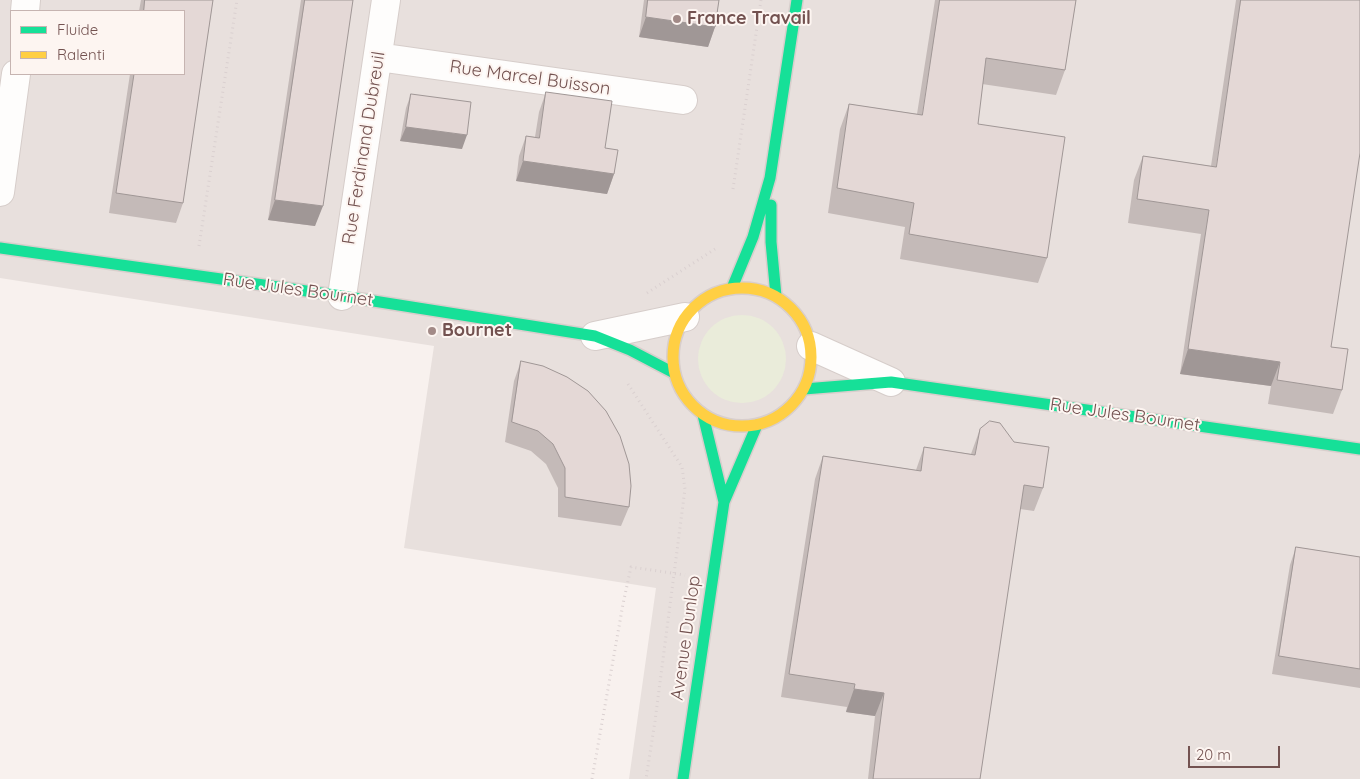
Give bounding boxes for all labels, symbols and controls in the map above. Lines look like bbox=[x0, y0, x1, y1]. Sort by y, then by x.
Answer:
place label: France Travail bbox=[687, 8, 811, 30]
legend bbox=[10, 10, 185, 75]
marker: France Travail bbox=[671, 13, 683, 25]
text: Fluide bbox=[57, 20, 98, 39]
text: Ralenti bbox=[57, 45, 105, 64]
street label: Rue Ferdinand Dubreuil bbox=[338, 50, 390, 246]
street label: Rue Marcel Buisson bbox=[448, 56, 612, 100]
street label: Rue Jules Bournet bbox=[221, 269, 375, 311]
place label: Bournet bbox=[442, 320, 512, 342]
marker: Bournet bbox=[426, 325, 438, 337]
street label: Rue Jules Bournet bbox=[1048, 394, 1202, 436]
street label: Avenue Dunlop bbox=[667, 574, 705, 702]
scale bar bbox=[1190, 736, 1282, 768]
text: 20 m bbox=[1196, 745, 1231, 764]

